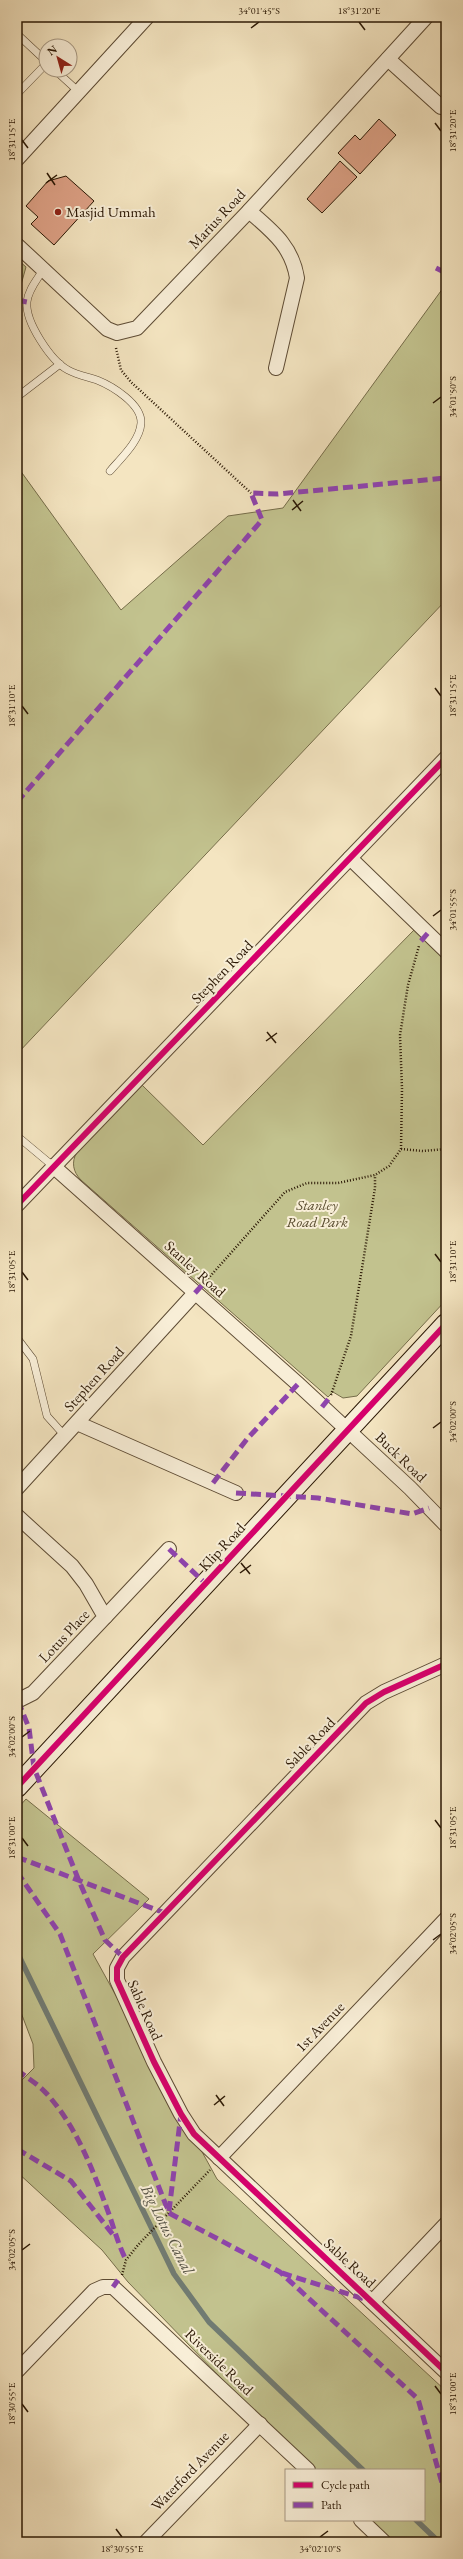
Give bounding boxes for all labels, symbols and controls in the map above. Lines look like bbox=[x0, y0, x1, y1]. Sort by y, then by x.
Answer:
text: 34°01'45"S bbox=[238, 4, 280, 17]
text: 18°31'20"E bbox=[338, 4, 381, 17]
north arrow bbox=[38, 38, 78, 78]
text: N bbox=[44, 42, 60, 58]
text: 18°31'20"E bbox=[446, 109, 459, 152]
text: 18°31'15"E bbox=[5, 118, 18, 161]
street label: Marius Road bbox=[184, 184, 249, 253]
place label: Masjid Ummah bbox=[66, 202, 156, 221]
marker: Masjid Ummah bbox=[53, 207, 63, 217]
text: 34°01'50"S bbox=[446, 376, 459, 418]
text: 18°31'15"E bbox=[446, 674, 459, 717]
text: 18°31'10"E bbox=[5, 684, 18, 727]
text: 34°01'55"S bbox=[446, 889, 459, 931]
street label: Stephen Road bbox=[187, 936, 257, 1007]
park label: Stanley Road Park bbox=[286, 1195, 348, 1231]
street label: Stanley Road bbox=[161, 1236, 230, 1301]
text: 18°31'10"E bbox=[446, 1240, 459, 1283]
text: 18°31'05"E bbox=[5, 1250, 18, 1293]
street label: Stephen Road bbox=[59, 1342, 128, 1415]
text: 34°02'00"S bbox=[446, 1401, 459, 1443]
street label: Buck Road bbox=[372, 1427, 431, 1486]
street label: Klip Road bbox=[194, 1518, 249, 1575]
street label: Lotus Place bbox=[34, 1605, 93, 1666]
street label: Sable Road bbox=[280, 1713, 339, 1772]
text: 34°02'00"S bbox=[5, 1716, 18, 1758]
text: 18°31'05"E bbox=[446, 1806, 459, 1849]
text: 18°31'00"E bbox=[5, 1816, 18, 1859]
text: 34°02'05"S bbox=[446, 1913, 459, 1955]
street label: Sable Road bbox=[124, 1977, 167, 2043]
street label: 1st Avenue bbox=[291, 1997, 348, 2056]
water label: Big Lotus Canal bbox=[136, 2180, 199, 2278]
text: 34°02'05"S bbox=[5, 2229, 18, 2271]
street label: Sable Road bbox=[320, 2234, 381, 2292]
street label: Riverside Road bbox=[181, 2324, 258, 2399]
text: 18°31'00"E bbox=[446, 2372, 459, 2415]
text: 18°30'55"E bbox=[5, 2382, 18, 2425]
street label: Waterford Avenue bbox=[147, 2426, 233, 2515]
legend bbox=[285, 2469, 425, 2521]
text: Cycle path bbox=[321, 2477, 370, 2493]
text: Path bbox=[321, 2497, 342, 2513]
text: 18°30'55"E bbox=[101, 2542, 144, 2555]
text: 34°02'10"S bbox=[299, 2542, 341, 2555]

